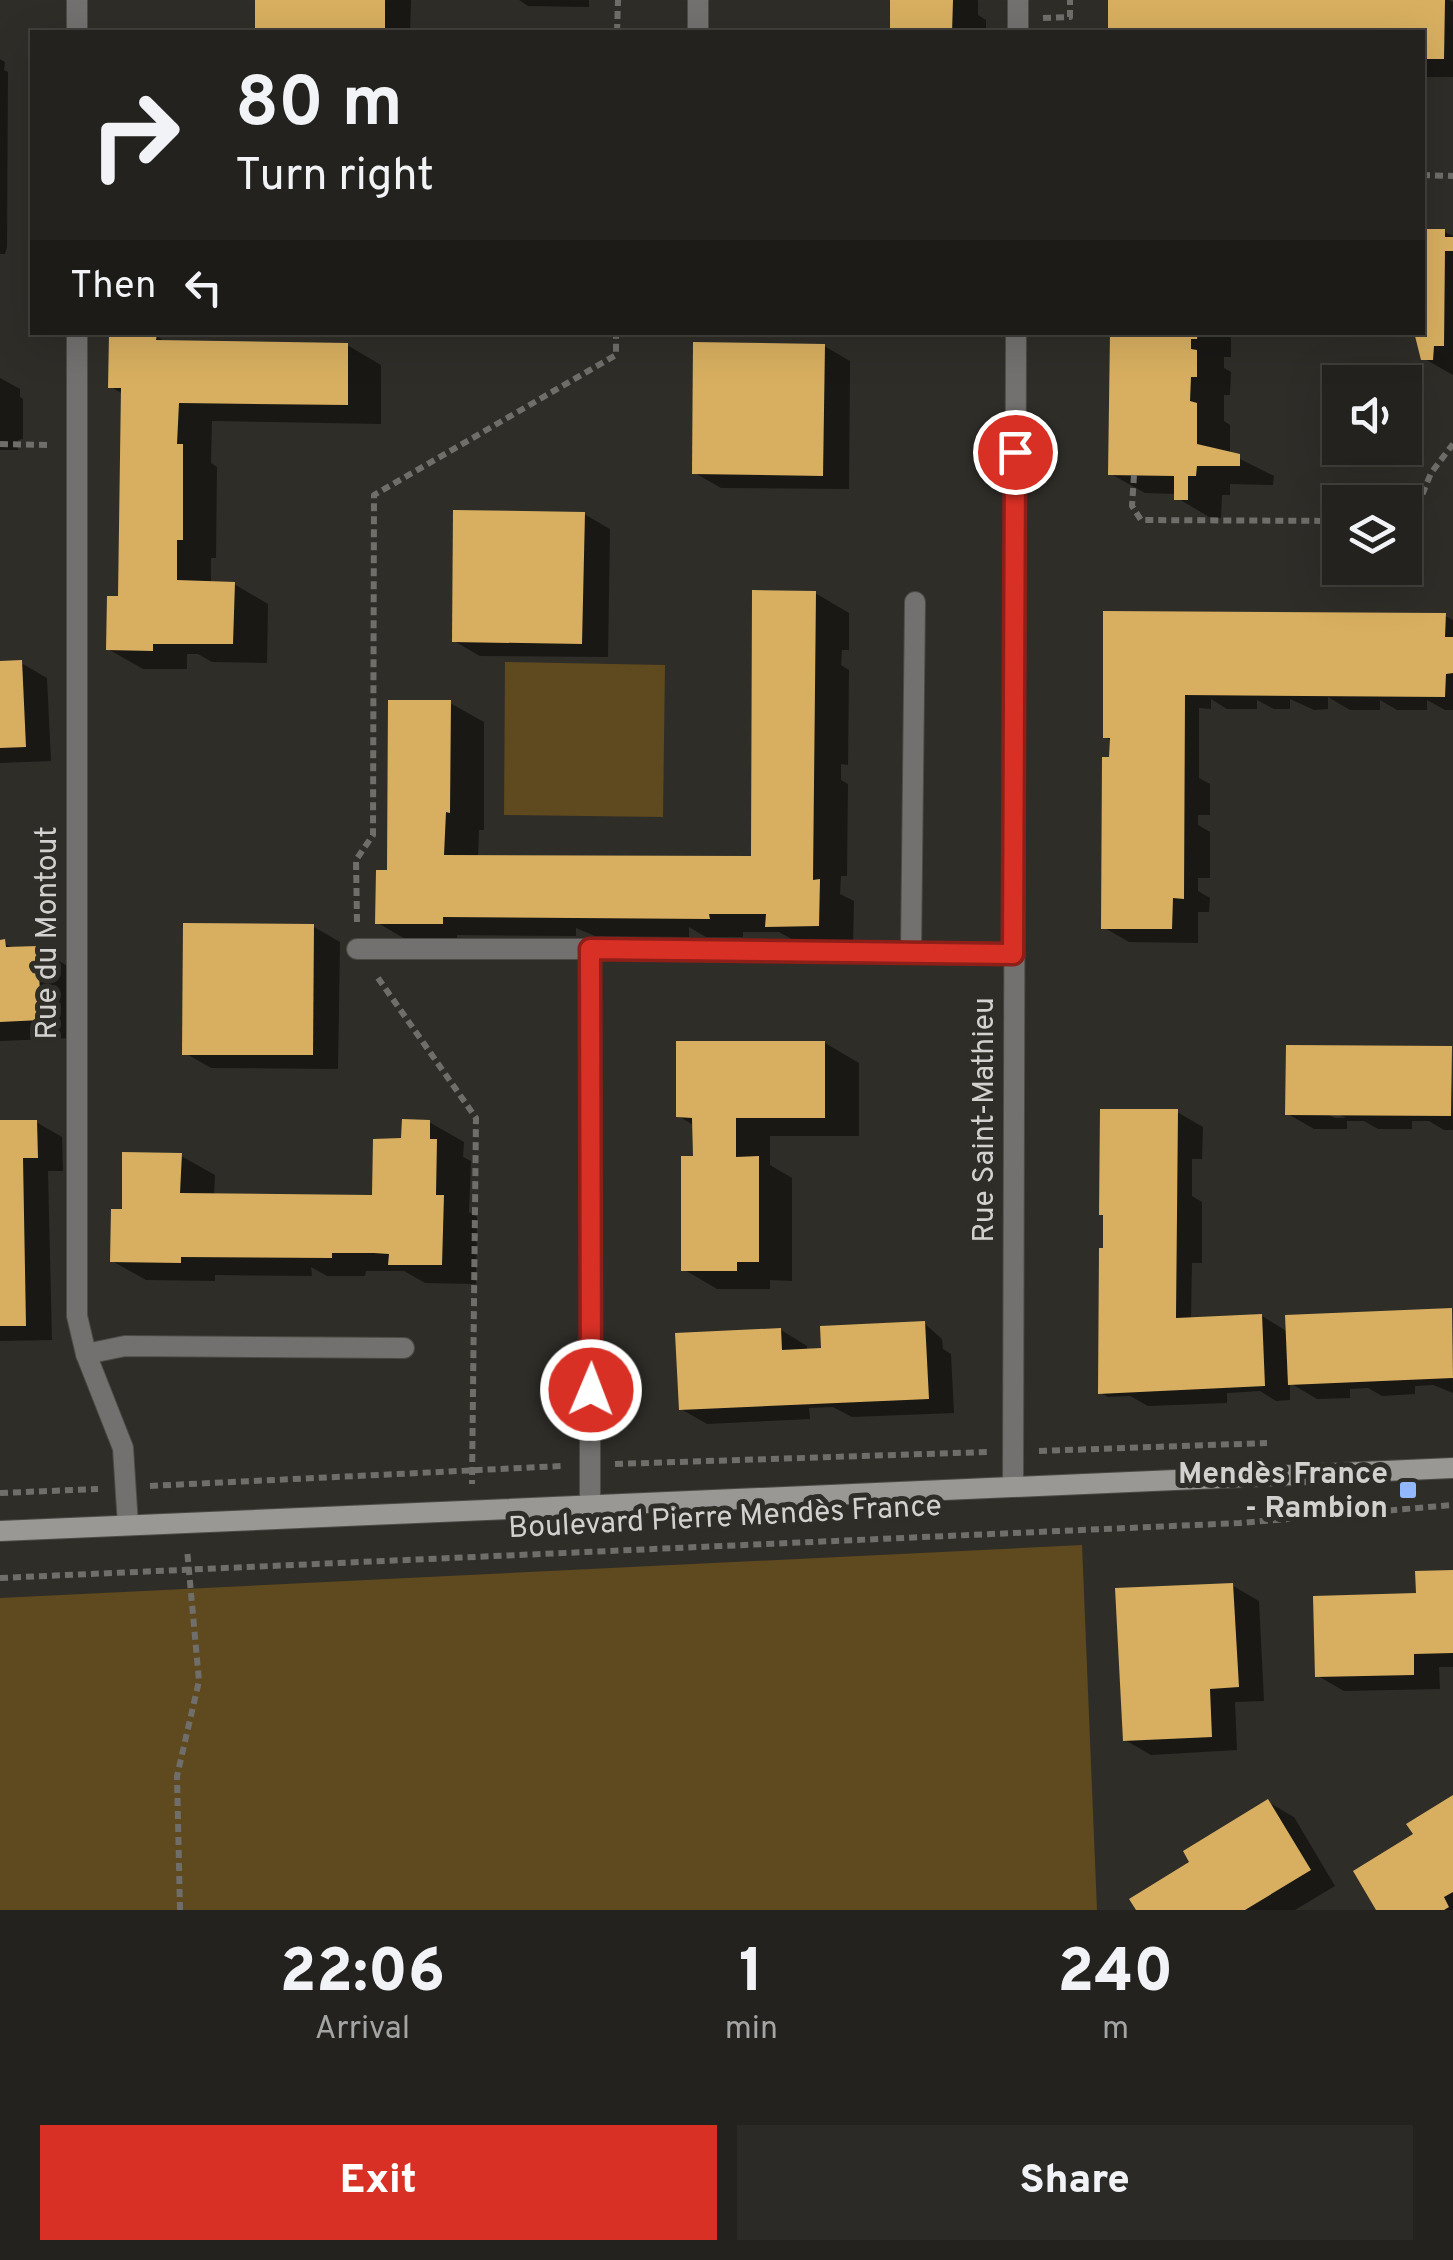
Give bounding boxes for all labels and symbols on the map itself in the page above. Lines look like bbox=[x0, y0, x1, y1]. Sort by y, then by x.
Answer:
pin bbox=[973, 410, 1058, 495]
street label: Rue du Montout bbox=[30, 826, 67, 1040]
street label: Rue Saint-Mathieu bbox=[967, 997, 1004, 1243]
position arrow bbox=[539, 1338, 643, 1442]
place label: Mendès France - Rambion bbox=[1178, 1457, 1388, 1528]
marker: Mendès France - Rambion bbox=[1397, 1479, 1419, 1501]
street label: Boulevard Pierre Mendès France bbox=[507, 1489, 943, 1548]

